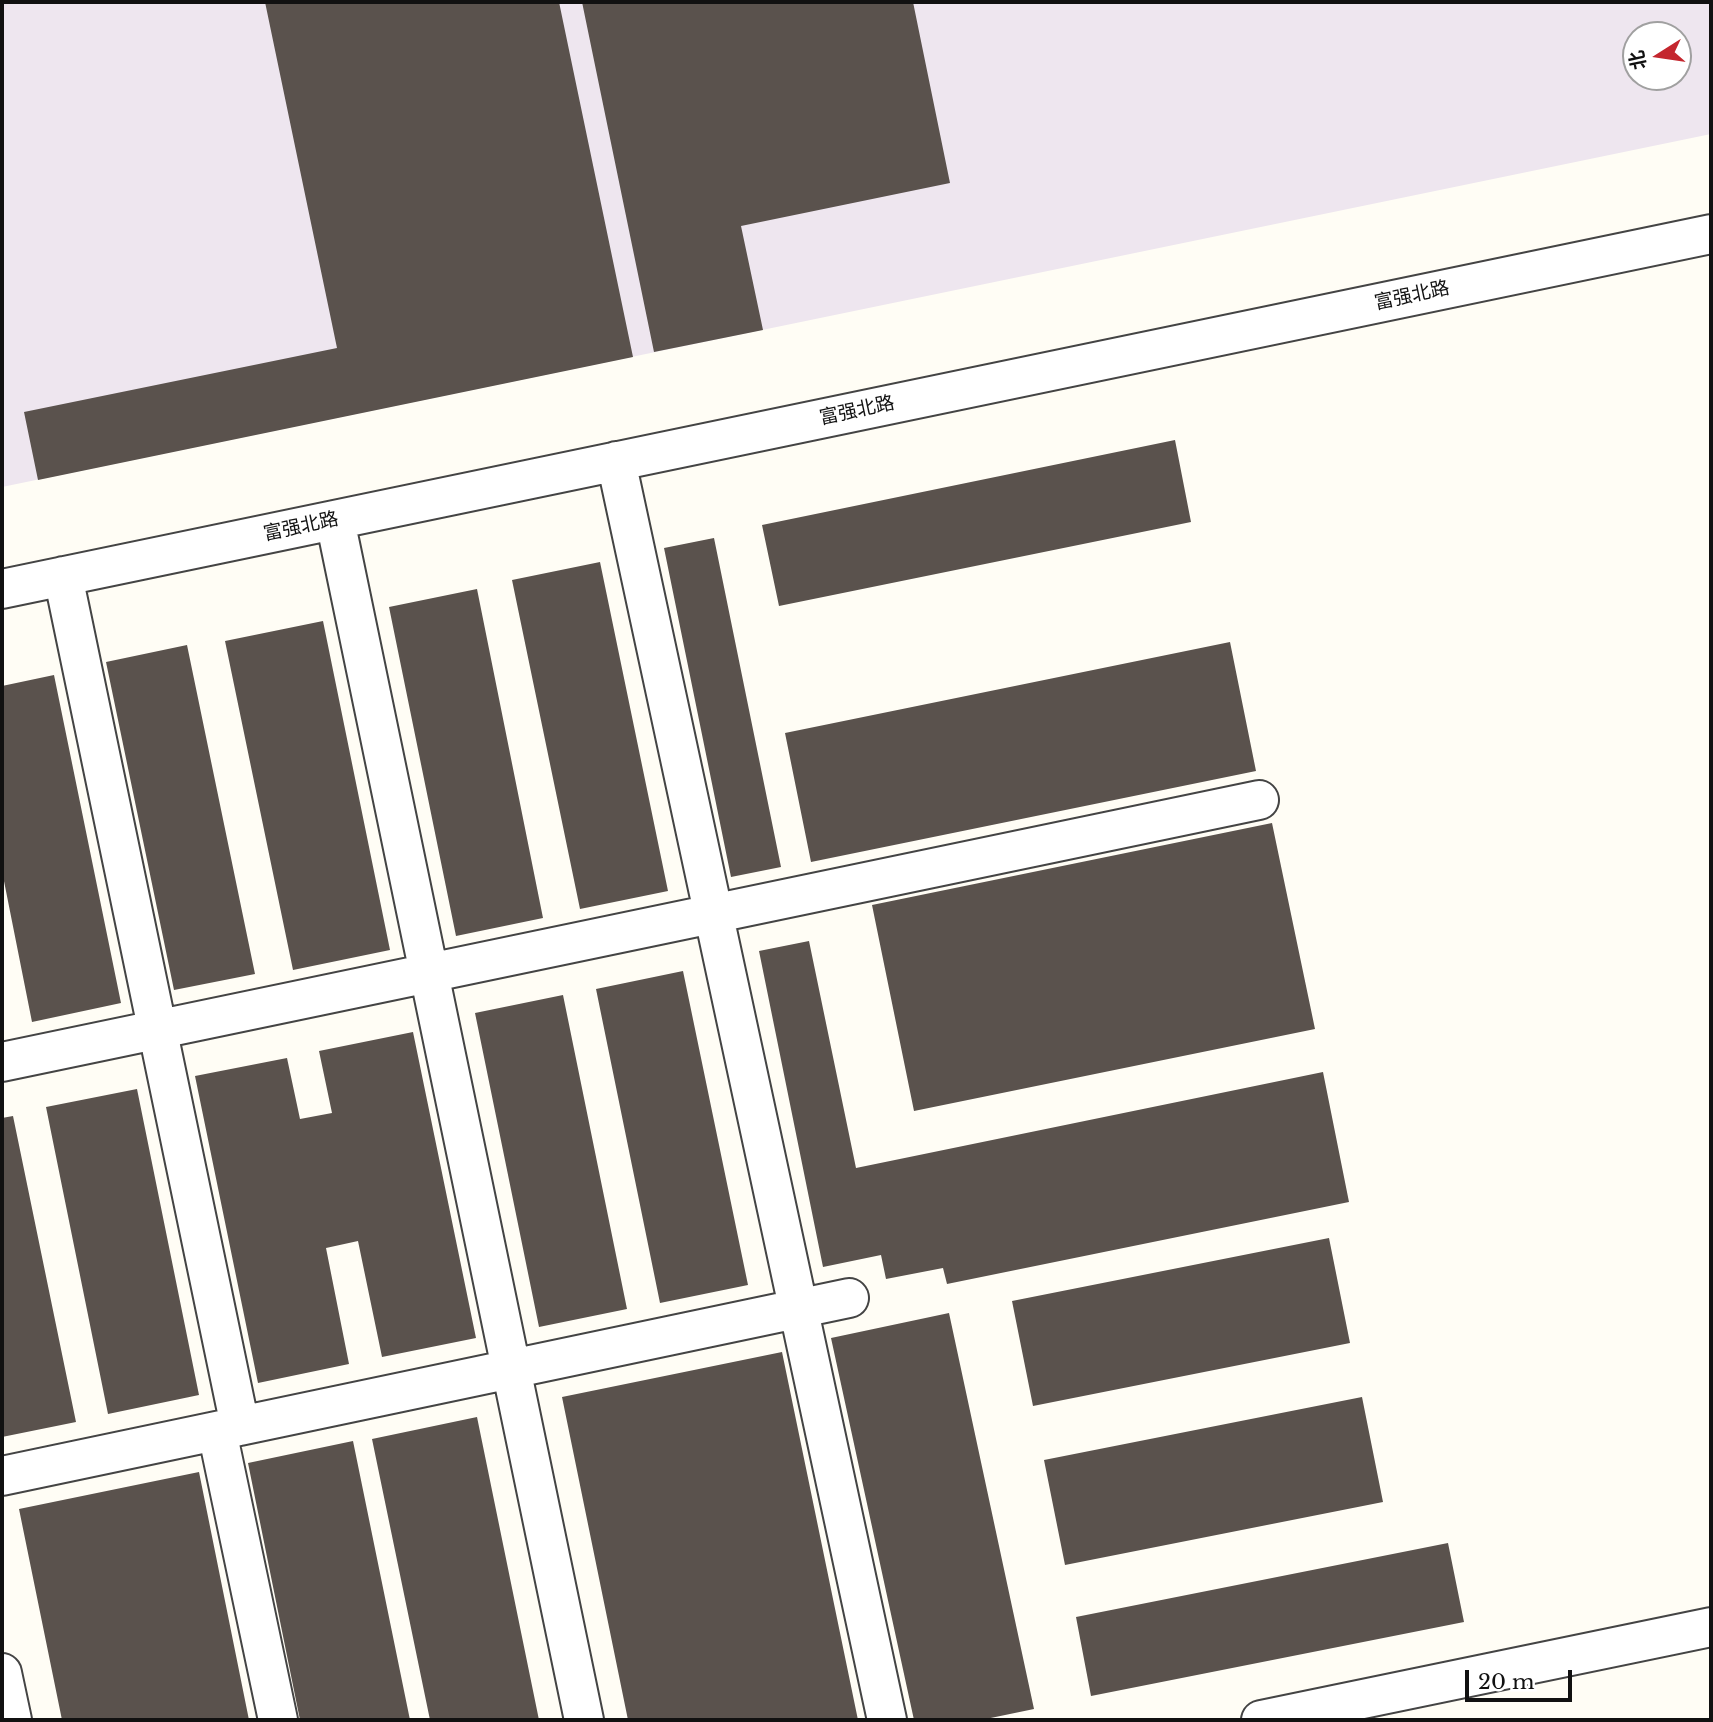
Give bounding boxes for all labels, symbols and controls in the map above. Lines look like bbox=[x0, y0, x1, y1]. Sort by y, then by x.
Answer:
north arrow bbox=[1622, 21, 1692, 91]
text: 北 bbox=[1625, 48, 1651, 72]
street label: 富强北路 bbox=[1372, 277, 1452, 315]
street label: 富强北路 bbox=[817, 392, 897, 430]
street label: 富强北路 bbox=[261, 508, 341, 546]
scale bar bbox=[1468, 1656, 1575, 1700]
text: 20 m bbox=[1478, 1669, 1535, 1695]

